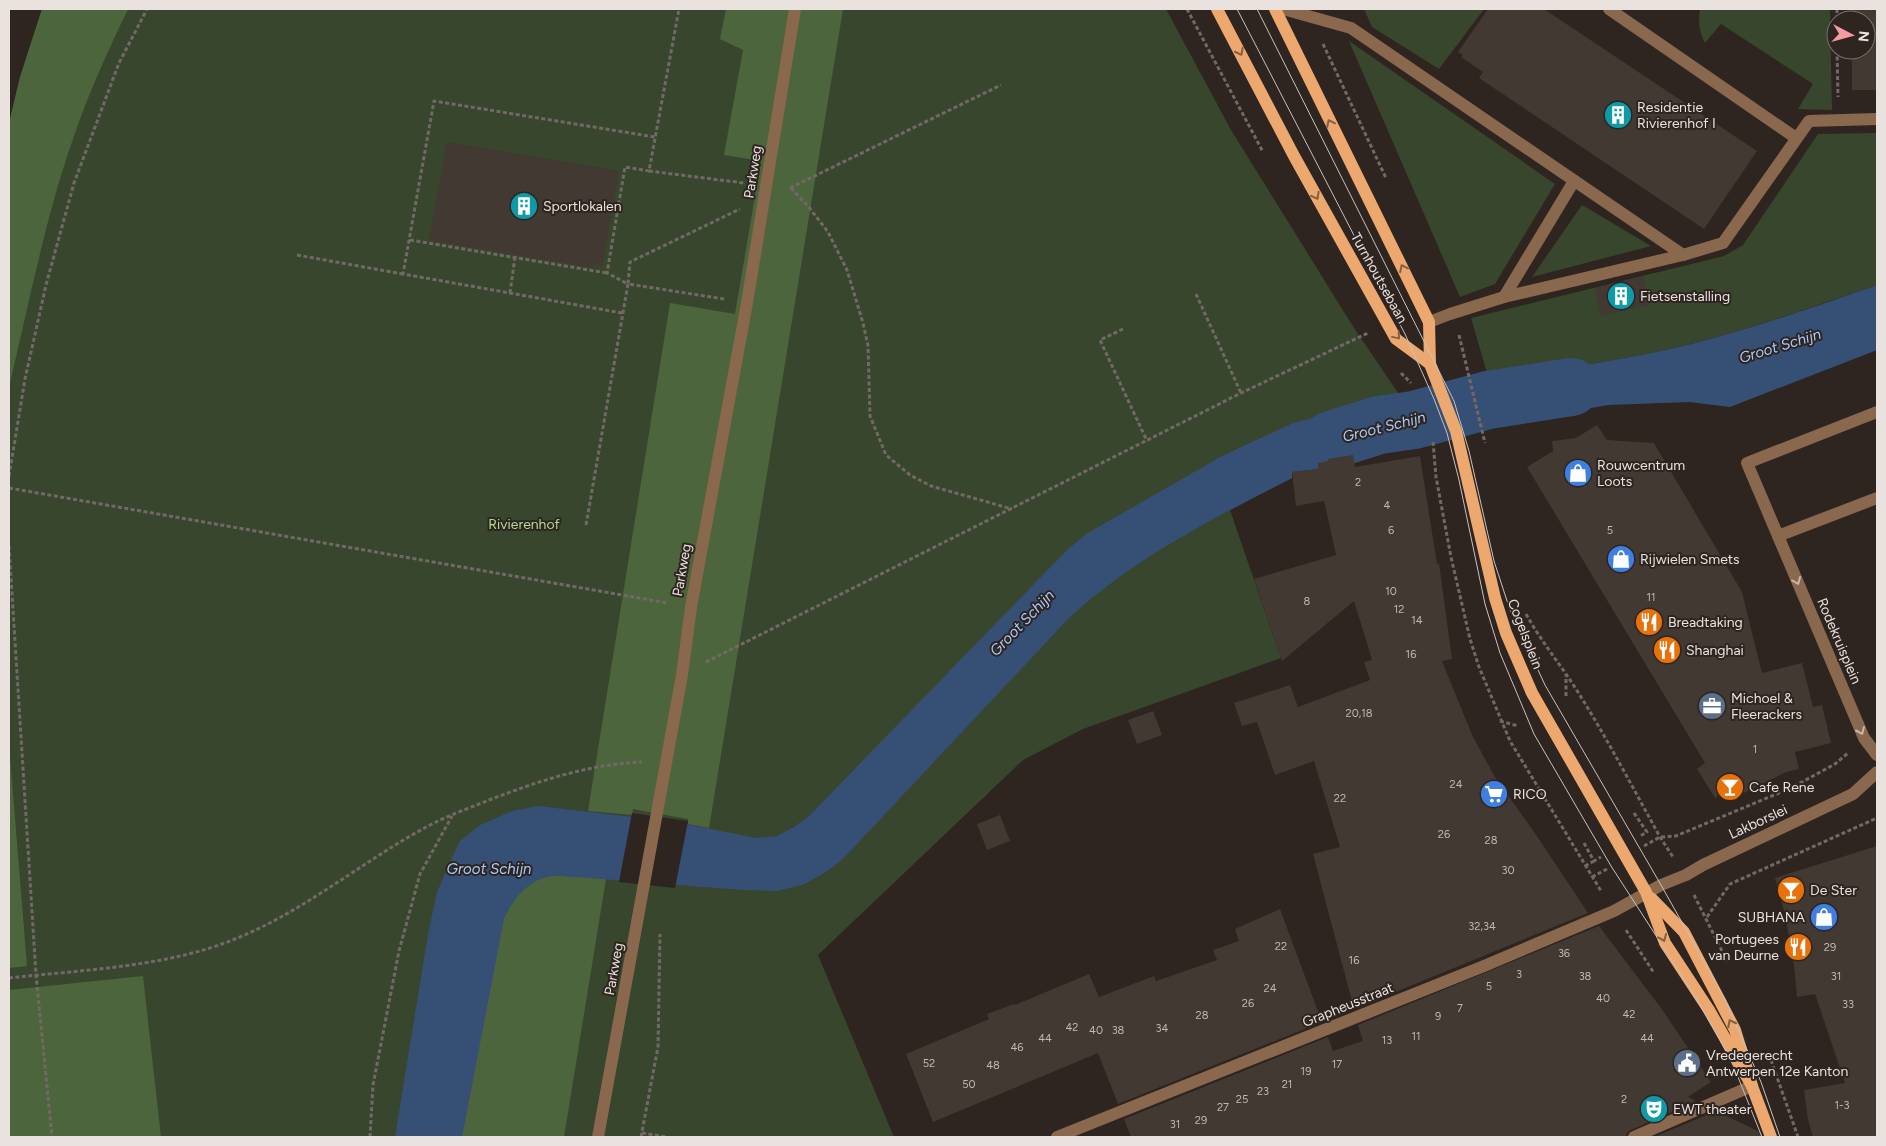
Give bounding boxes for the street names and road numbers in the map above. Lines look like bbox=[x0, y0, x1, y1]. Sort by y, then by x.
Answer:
street label: Parkweg bbox=[740, 144, 766, 200]
street label: Turnhoutsebaan bbox=[1347, 230, 1411, 326]
street label: Parkweg bbox=[669, 542, 695, 598]
street label: Rodekruisplein bbox=[1813, 595, 1865, 687]
street label: Cogelsplein bbox=[1504, 597, 1546, 672]
street label: Lakborslei bbox=[1726, 801, 1790, 843]
street label: Parkweg bbox=[601, 941, 627, 997]
street label: Grapheusstraat bbox=[1300, 979, 1396, 1031]

